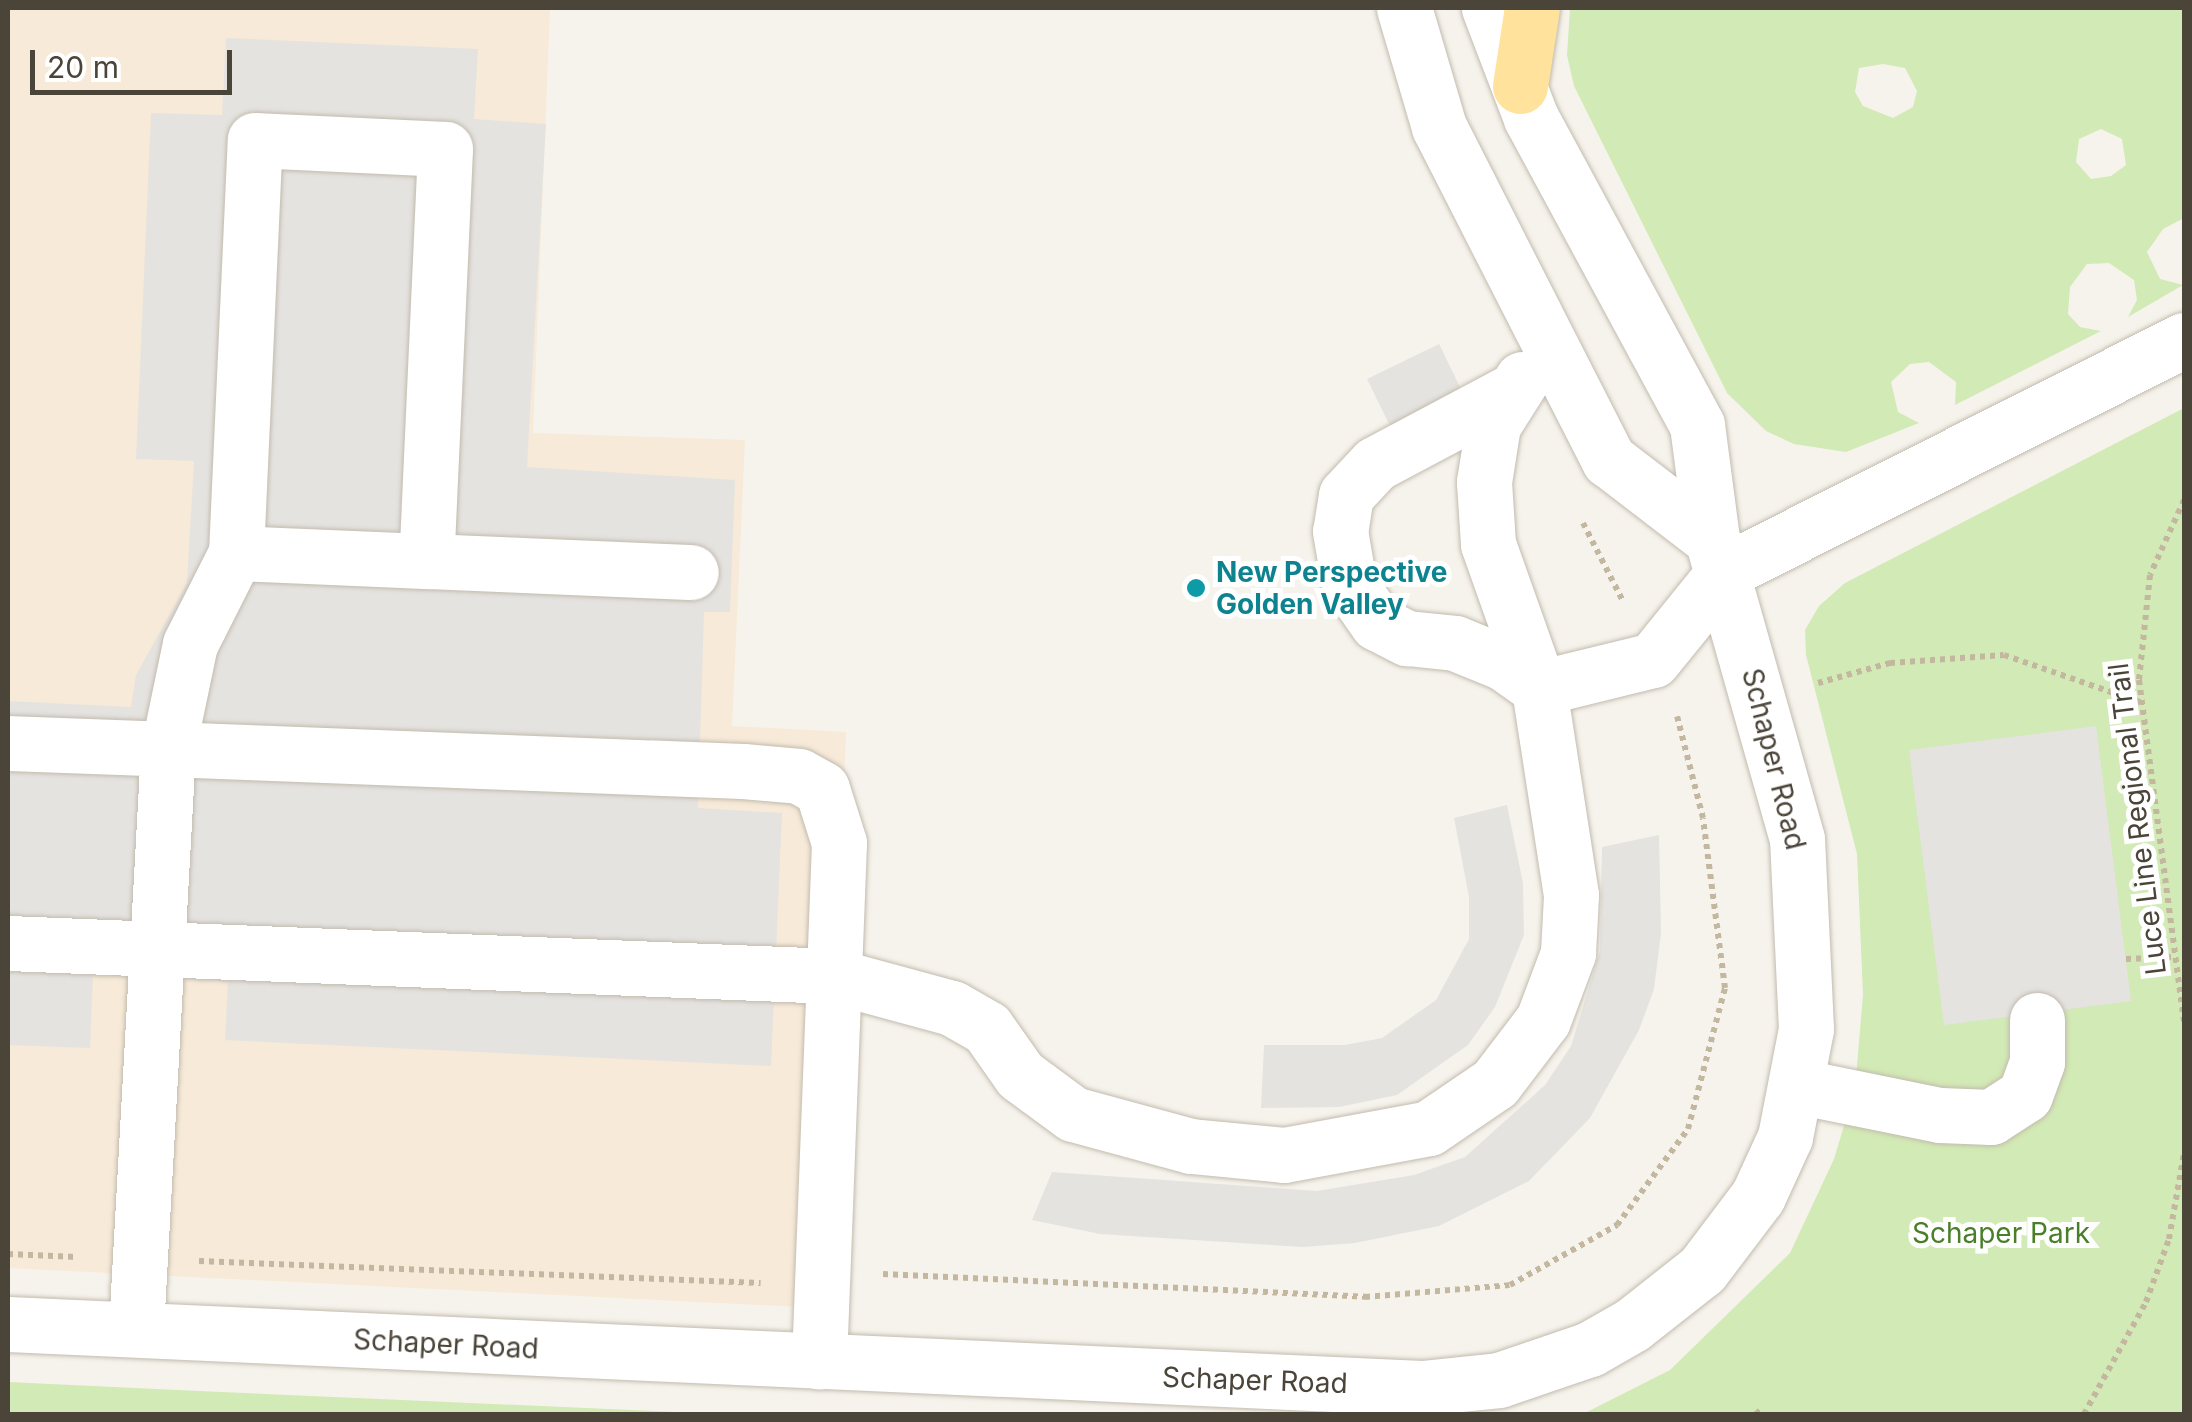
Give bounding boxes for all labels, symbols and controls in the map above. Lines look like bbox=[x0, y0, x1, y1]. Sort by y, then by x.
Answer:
scale bar bbox=[35, 30, 238, 92]
text: 20 m bbox=[47, 49, 119, 85]
place label: New Perspective Golden Valley bbox=[1216, 555, 1447, 621]
marker: New Perspective Golden Valley bbox=[1185, 577, 1207, 599]
street label: Luce Line Regional Trail bbox=[2101, 661, 2173, 977]
street label: Schaper Road bbox=[1735, 665, 1813, 853]
park label: Schaper Park bbox=[1912, 1216, 2090, 1250]
street label: Schaper Road bbox=[352, 1322, 540, 1366]
street label: Schaper Road bbox=[1162, 1360, 1348, 1400]

